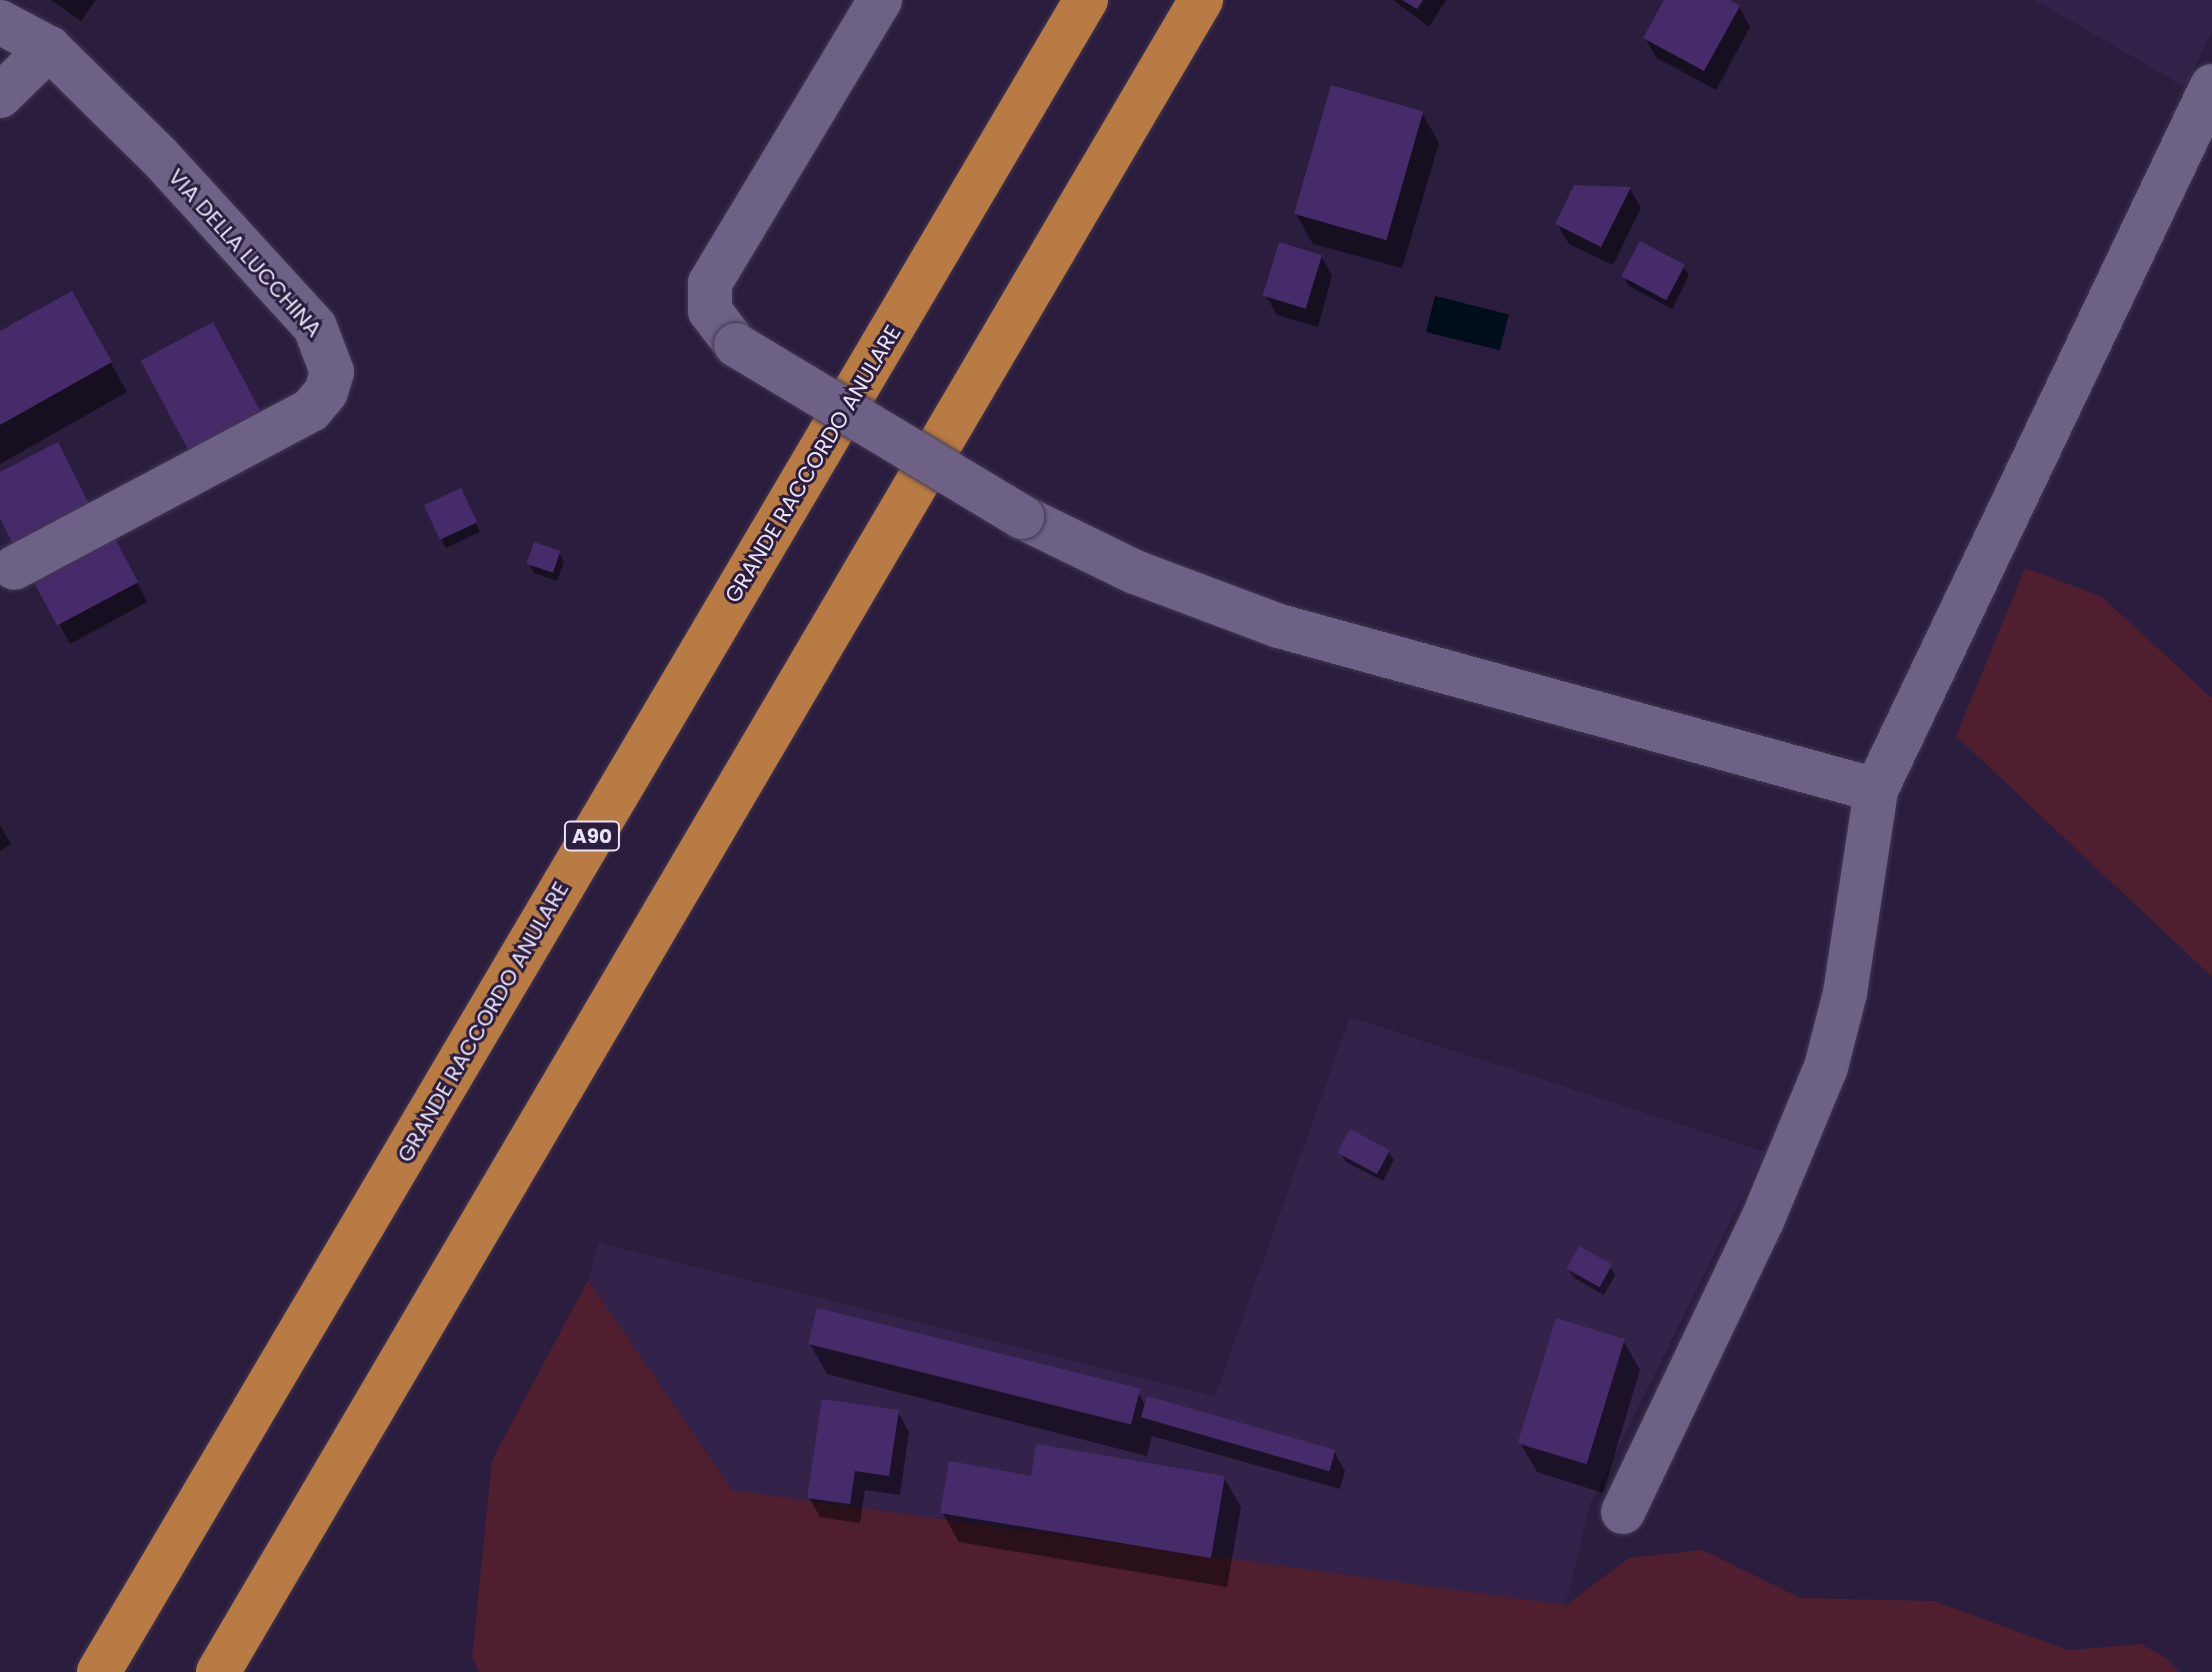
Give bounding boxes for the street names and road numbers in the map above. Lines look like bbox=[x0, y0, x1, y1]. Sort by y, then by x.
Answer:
street label: VIA DELLA LUCCHINA bbox=[163, 164, 327, 342]
street label: GRANDE RACCORDO ANULARE bbox=[719, 320, 907, 608]
road number: A90 bbox=[562, 820, 622, 852]
street label: GRANDE RACCORDO ANULARE bbox=[392, 877, 574, 1167]

